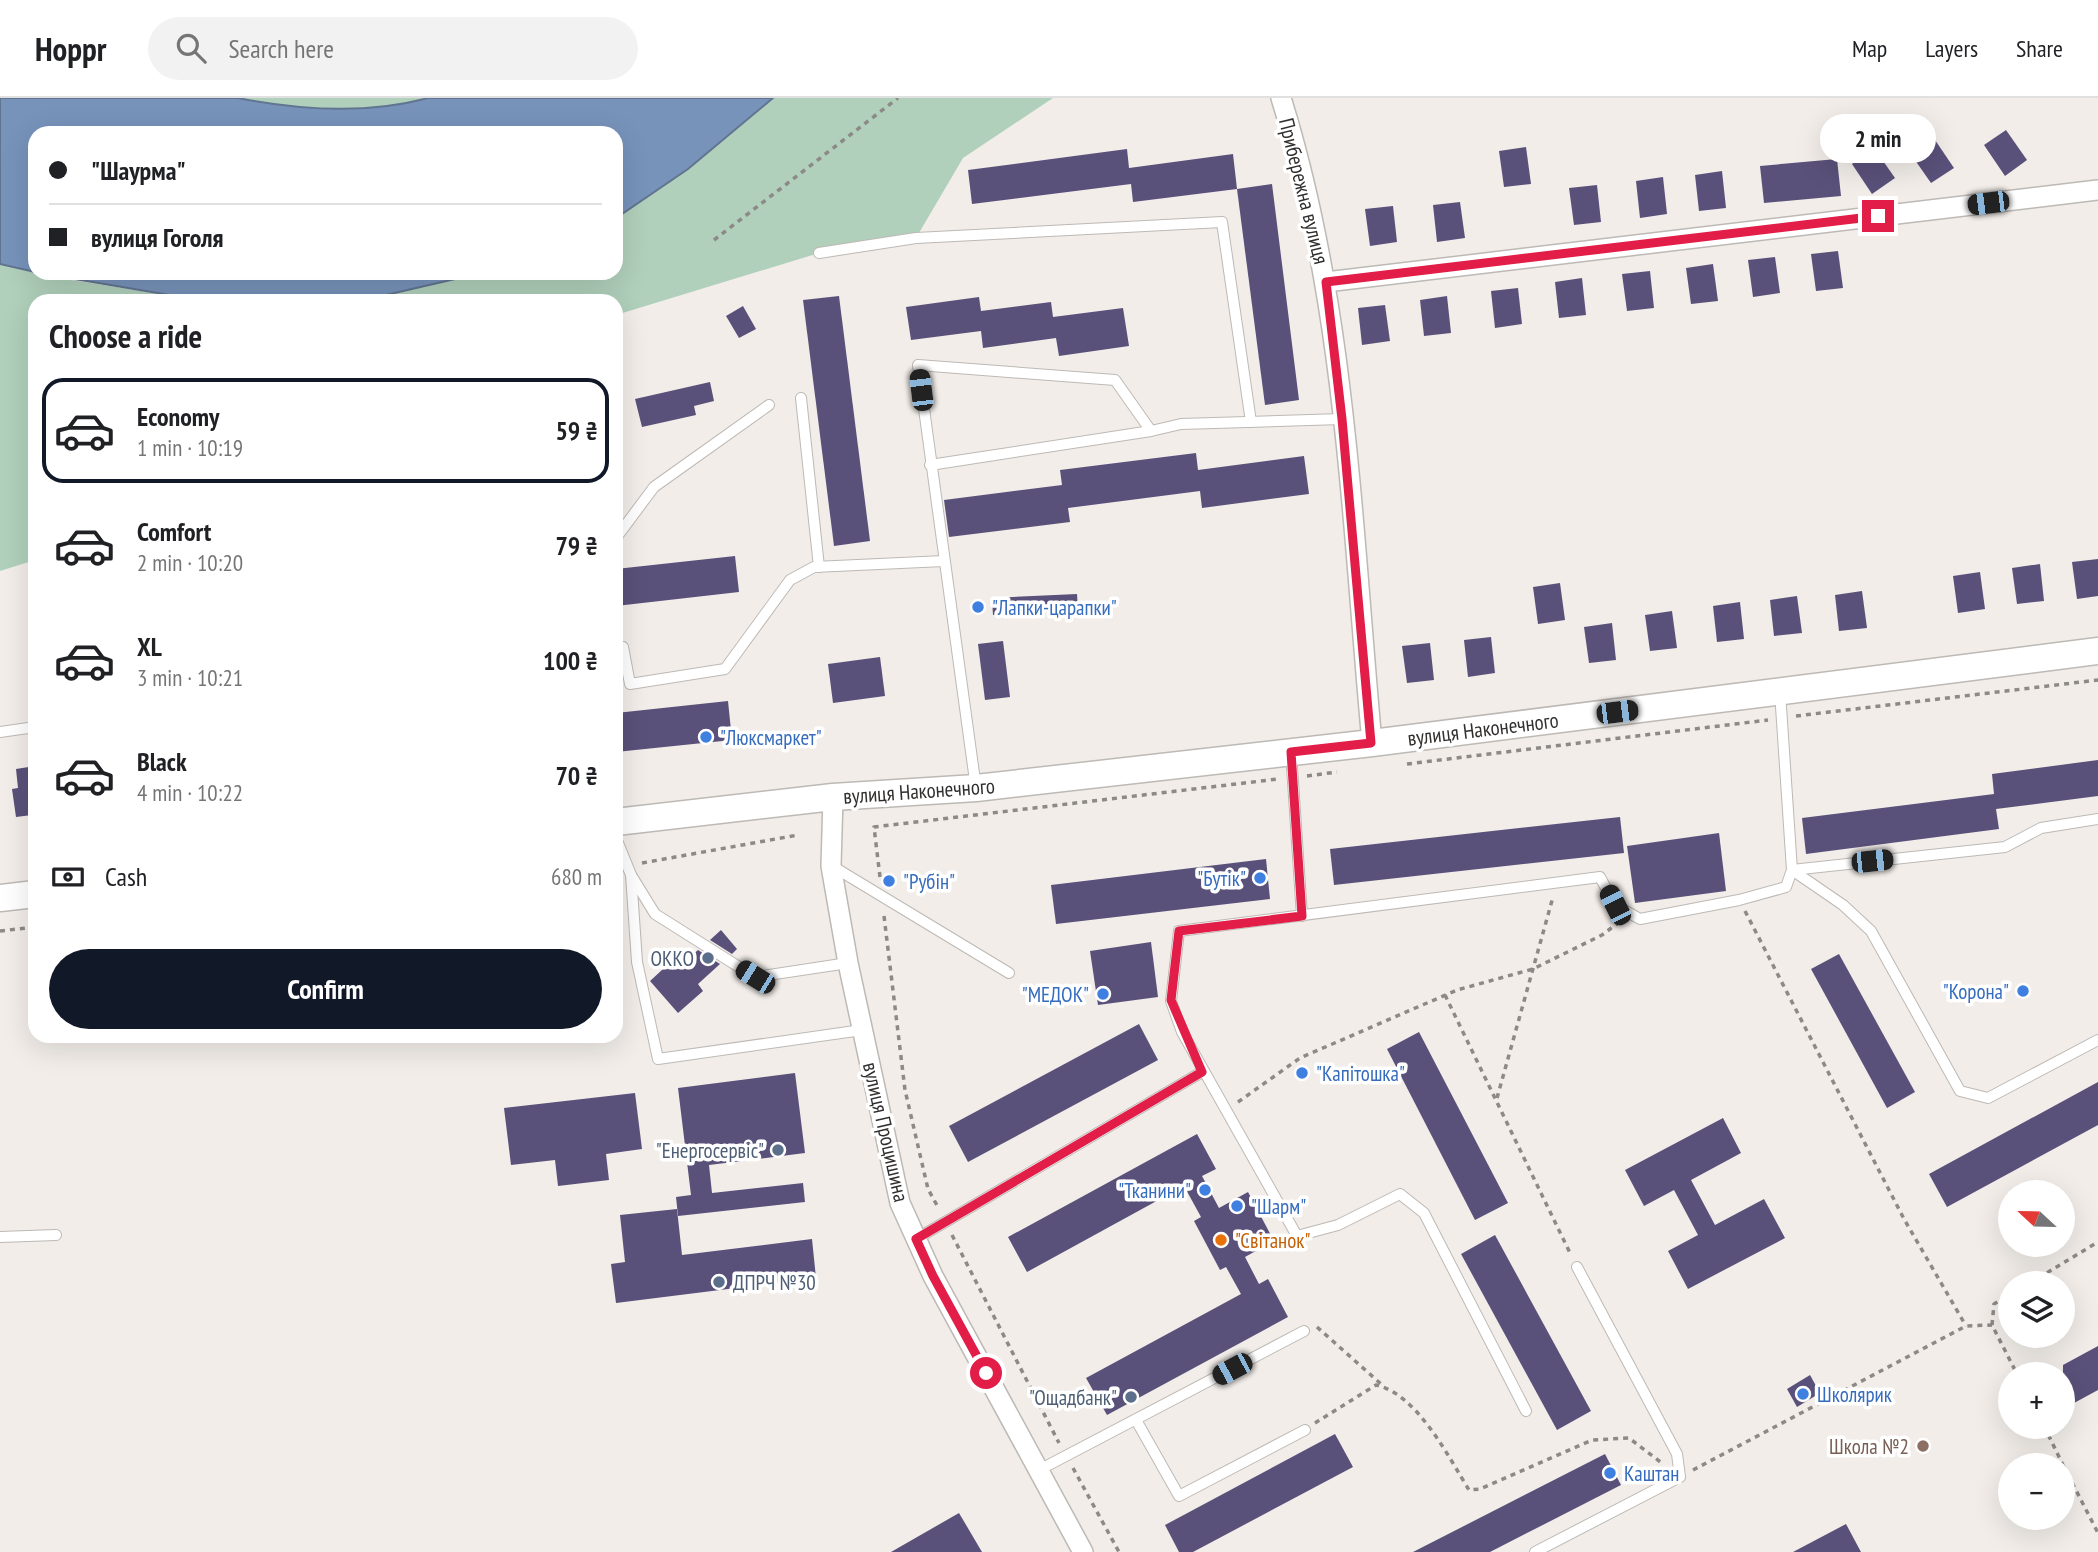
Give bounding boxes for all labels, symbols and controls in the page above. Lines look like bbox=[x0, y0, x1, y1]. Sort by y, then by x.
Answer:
search box bbox=[148, 17, 638, 80]
text: Hoppr bbox=[35, 27, 106, 70]
icon: search bbox=[172, 29, 210, 67]
text: Search here bbox=[228, 32, 334, 65]
text: Map bbox=[1852, 33, 1887, 64]
text: Layers bbox=[1925, 33, 1978, 64]
text: Share bbox=[2016, 33, 2063, 64]
street label: Прибережна вулиця bbox=[1273, 115, 1335, 267]
callout: 2 min bbox=[1820, 115, 1936, 164]
text: 2 min bbox=[1855, 124, 1901, 153]
text: "Шаурма" bbox=[91, 154, 186, 187]
car bbox=[1966, 190, 2011, 216]
route end bbox=[1862, 200, 1894, 232]
text: вулиця Гоголя bbox=[91, 221, 224, 254]
text: Choose a ride bbox=[49, 315, 202, 357]
car bbox=[909, 368, 934, 412]
icon: car bbox=[53, 399, 116, 462]
text: Economy bbox=[137, 400, 219, 433]
text: 59 ₴ bbox=[555, 414, 598, 447]
text: 1 min · 10:19 bbox=[137, 433, 243, 462]
icon: car bbox=[53, 514, 116, 577]
text: Comfort bbox=[137, 515, 211, 548]
text: 79 ₴ bbox=[555, 529, 598, 562]
text: 2 min · 10:20 bbox=[137, 548, 243, 577]
place label: "Лапки-царапки" bbox=[992, 594, 1117, 621]
marker: "Лапки-царапки" bbox=[970, 599, 986, 615]
icon: car bbox=[53, 629, 116, 692]
text: XL bbox=[137, 630, 162, 663]
text: 100 ₴ bbox=[543, 644, 598, 677]
text: 3 min · 10:21 bbox=[137, 663, 243, 692]
car bbox=[1595, 699, 1640, 725]
street label: вулиця Наконечного bbox=[1406, 706, 1560, 752]
place label: "Люксмаркет" bbox=[720, 724, 822, 751]
marker: "Люксмаркет" bbox=[698, 729, 714, 745]
icon: car bbox=[53, 744, 116, 807]
text: Black bbox=[137, 745, 187, 778]
text: 70 ₴ bbox=[555, 759, 598, 792]
street label: вулиця Наконечного bbox=[842, 772, 996, 810]
text: 4 min · 10:22 bbox=[137, 778, 243, 807]
car bbox=[1851, 848, 1894, 874]
icon: cash bbox=[49, 858, 87, 896]
text: Cash bbox=[105, 860, 147, 893]
text: 680 m bbox=[551, 862, 602, 891]
place label: "Бутік" bbox=[1197, 865, 1246, 892]
place label: "Рубін" bbox=[903, 868, 955, 895]
marker: "Бутік" bbox=[1252, 870, 1268, 886]
marker: "Рубін" bbox=[881, 873, 897, 889]
car bbox=[1597, 882, 1634, 928]
place label: ОККО bbox=[651, 945, 694, 972]
button: Confirm bbox=[49, 949, 602, 1029]
marker: ОККО bbox=[700, 950, 716, 966]
car bbox=[732, 957, 779, 997]
place label: "Корона" bbox=[1943, 978, 2009, 1005]
place label: "МЕДОК" bbox=[1022, 981, 1089, 1008]
marker: "Корона" bbox=[2015, 983, 2031, 999]
marker: "МЕДОК" bbox=[1095, 986, 1111, 1002]
street label: вулиця Процишина bbox=[857, 1059, 915, 1205]
place label: "Капітошка" bbox=[1316, 1060, 1405, 1087]
marker: "Капітошка" bbox=[1294, 1065, 1310, 1081]
place label: "Енергосервіс" bbox=[656, 1137, 764, 1164]
marker: "Енергосервіс" bbox=[770, 1142, 786, 1158]
place label: "Тканини" bbox=[1118, 1177, 1191, 1204]
north arrow bbox=[1998, 1180, 2076, 1256]
map controls bbox=[1998, 1180, 2075, 1530]
marker: "Тканини" bbox=[1197, 1182, 1213, 1198]
place label: "Шарм" bbox=[1251, 1193, 1306, 1220]
marker: "Шарм" bbox=[1229, 1198, 1245, 1214]
place label: "Світанок" bbox=[1235, 1227, 1310, 1254]
marker: "Світанок" bbox=[1213, 1232, 1229, 1248]
place label: ДПРЧ №30 bbox=[733, 1269, 816, 1296]
button: layers bbox=[1998, 1271, 2075, 1348]
marker: ДПРЧ №30 bbox=[711, 1274, 727, 1290]
car bbox=[1209, 1350, 1256, 1388]
route start bbox=[970, 1357, 1002, 1389]
button: + bbox=[1998, 1362, 2075, 1439]
place label: Школярик bbox=[1817, 1381, 1892, 1408]
place label: "Ощадбанк" bbox=[1029, 1384, 1117, 1411]
marker: Школярик bbox=[1795, 1386, 1811, 1402]
marker: "Ощадбанк" bbox=[1123, 1389, 1139, 1405]
place label: Школа №2 bbox=[1829, 1433, 1909, 1460]
marker: Школа №2 bbox=[1915, 1438, 1931, 1454]
button: − bbox=[1998, 1453, 2075, 1530]
place label: Каштан bbox=[1624, 1460, 1679, 1487]
marker: Каштан bbox=[1602, 1465, 1618, 1481]

